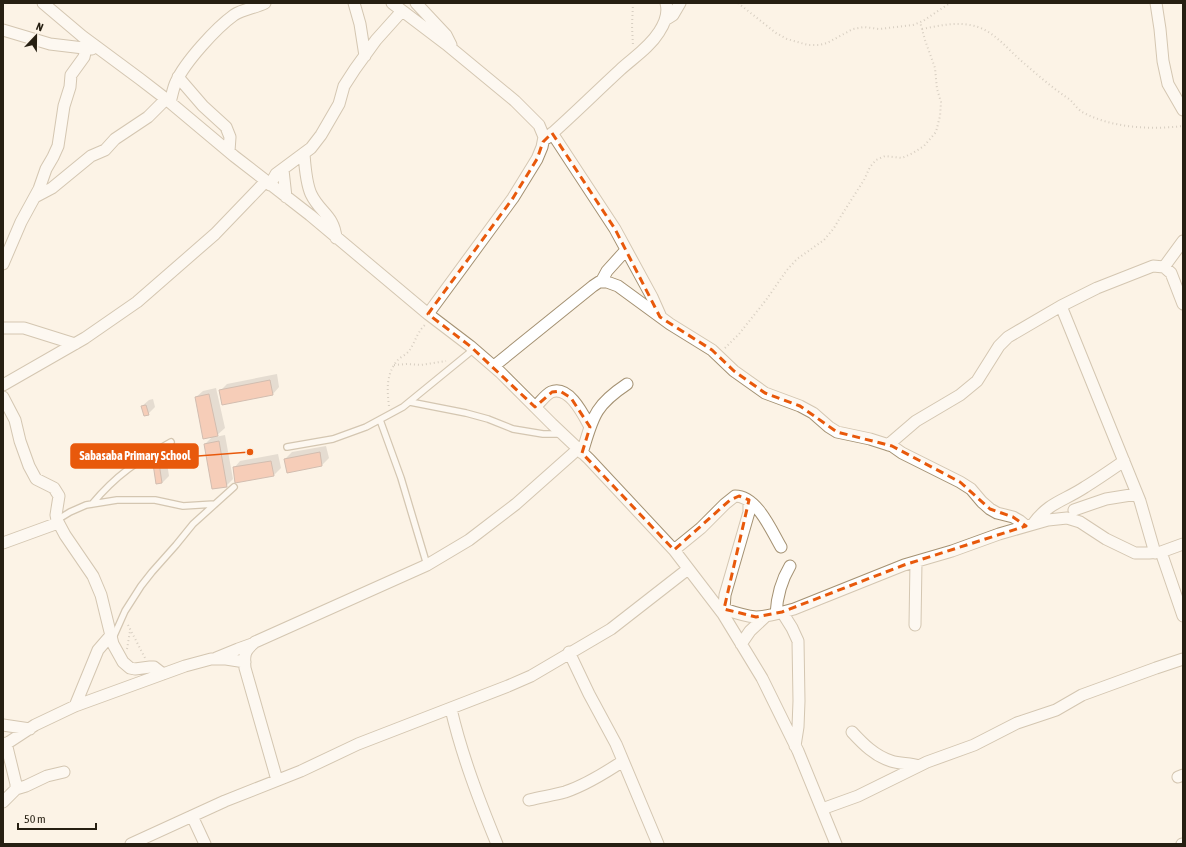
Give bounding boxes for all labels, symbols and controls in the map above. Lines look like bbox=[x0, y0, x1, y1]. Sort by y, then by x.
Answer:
north arrow bbox=[16, 16, 56, 56]
text: N bbox=[34, 20, 45, 34]
callout: Sabasaba Primary School bbox=[71, 444, 198, 468]
text: Sabasaba Primary School bbox=[80, 449, 191, 463]
scale bar bbox=[18, 805, 96, 831]
text: 50 m bbox=[24, 812, 46, 826]

